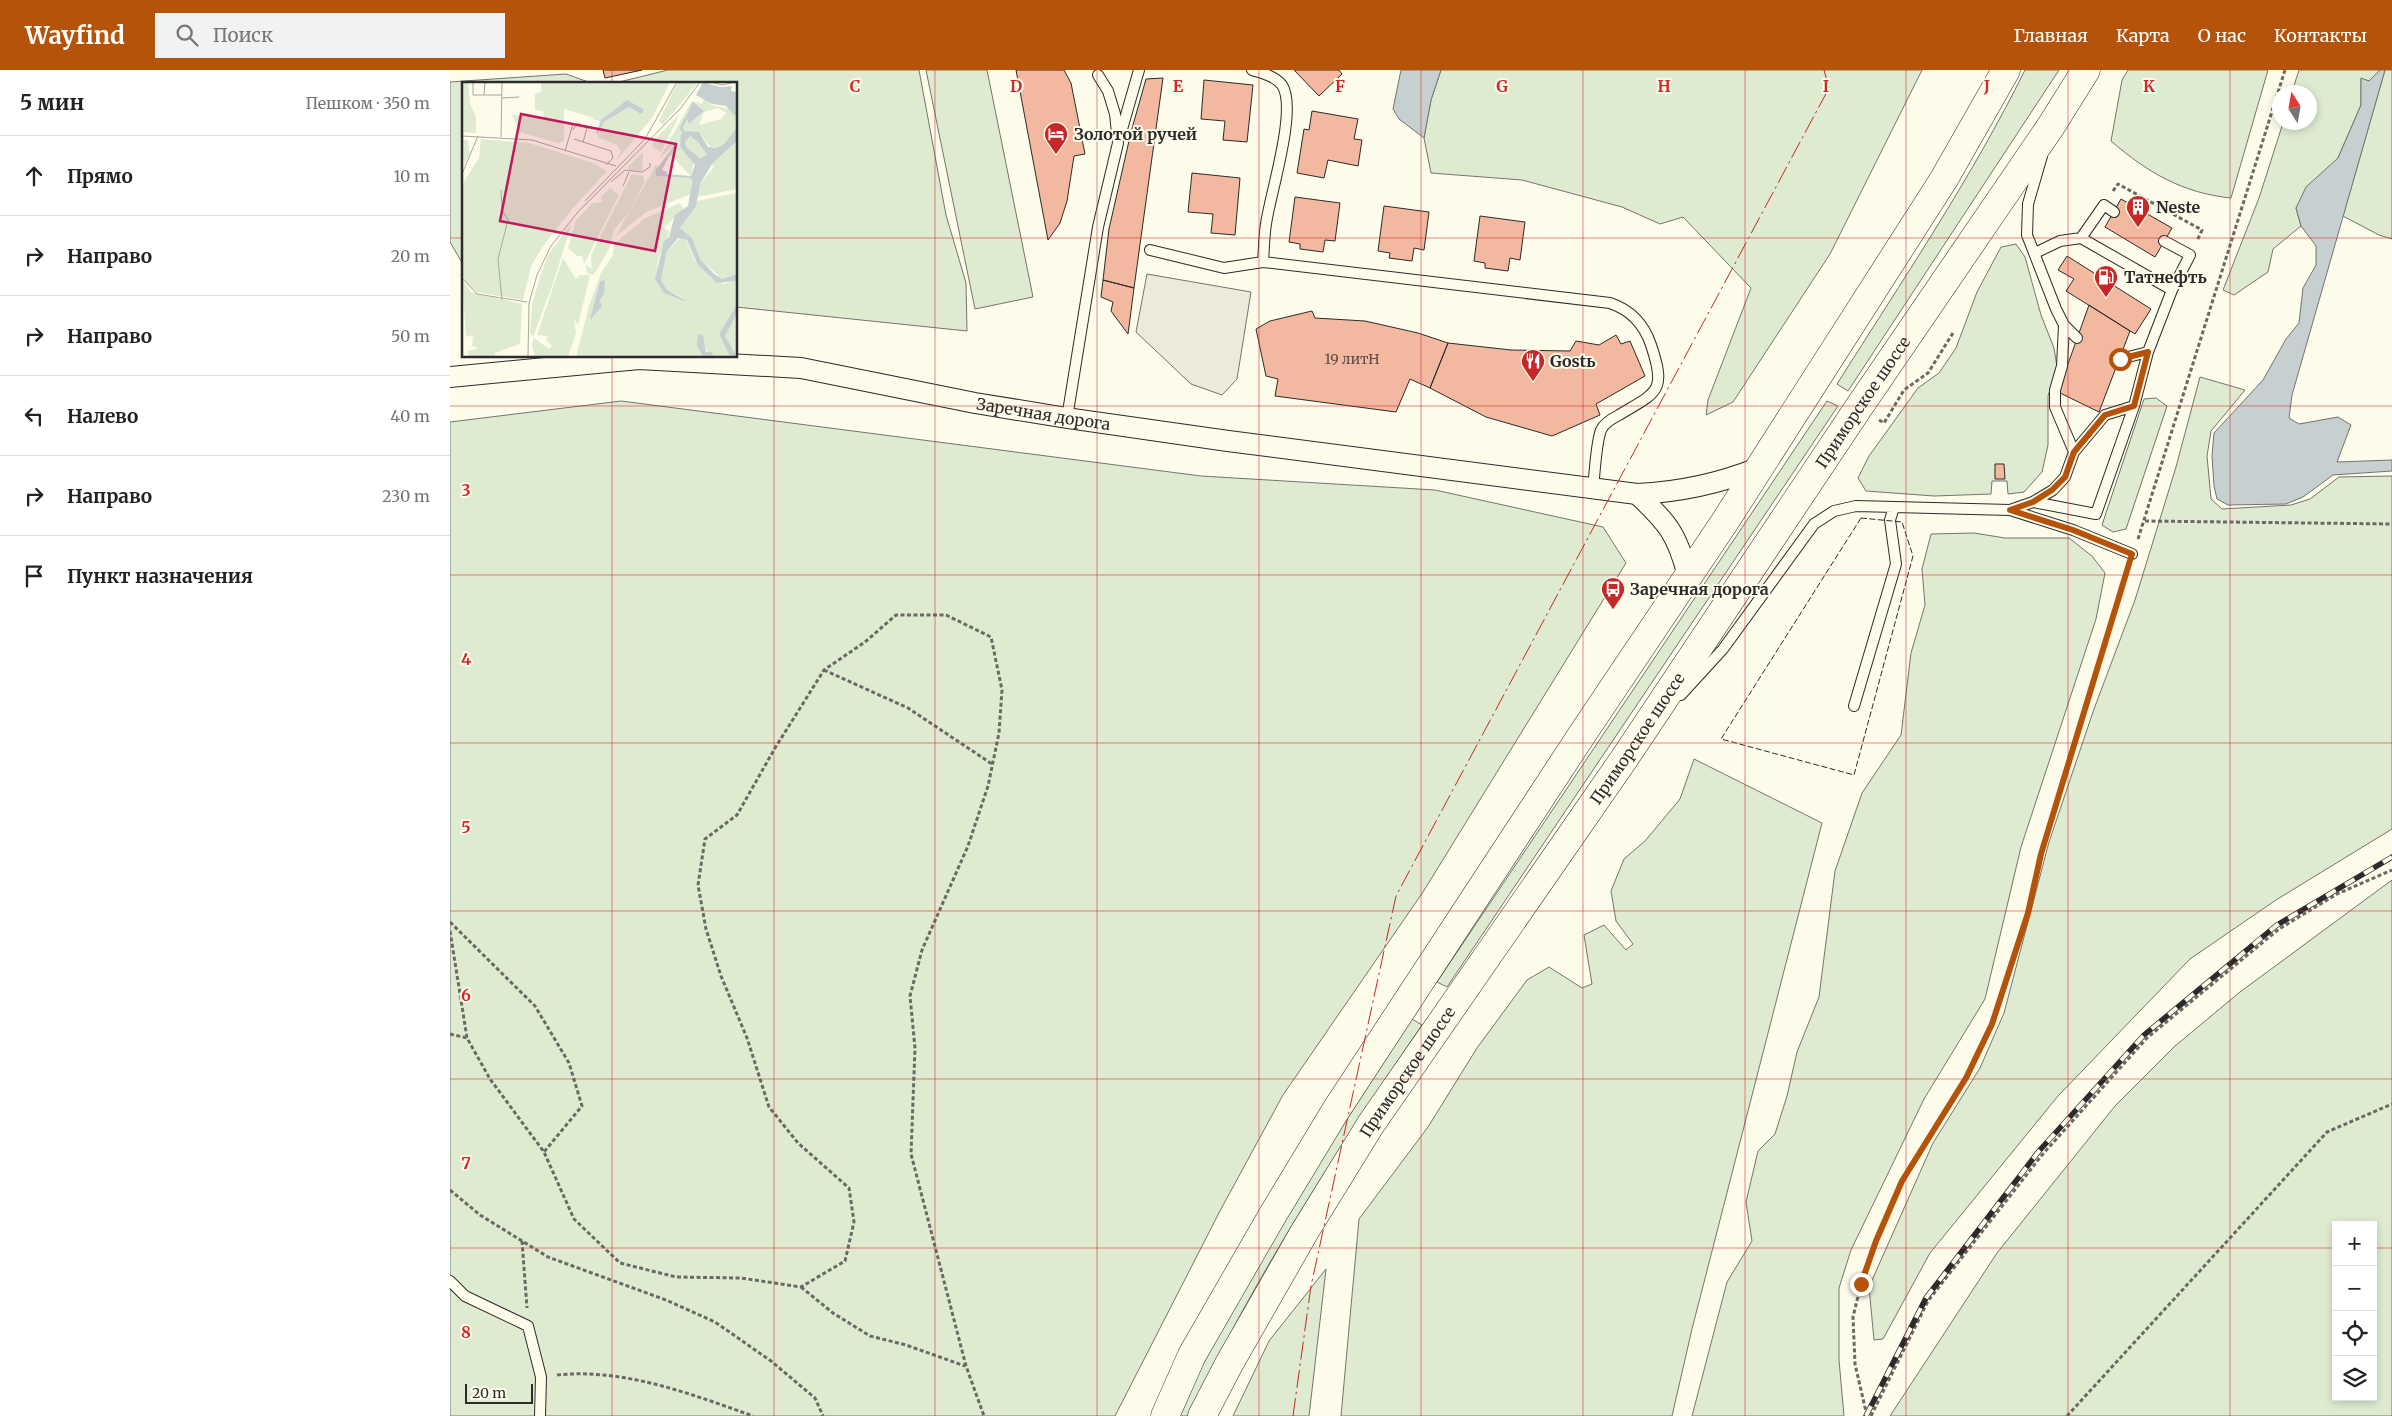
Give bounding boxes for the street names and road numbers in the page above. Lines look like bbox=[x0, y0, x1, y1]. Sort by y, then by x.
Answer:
street label: Приморское шоссе bbox=[1811, 333, 1914, 472]
street label: Заречная дорога bbox=[975, 393, 1112, 434]
street label: Приморское шоссе bbox=[1586, 669, 1689, 808]
street label: Приморское шоссе bbox=[1355, 1003, 1459, 1141]

